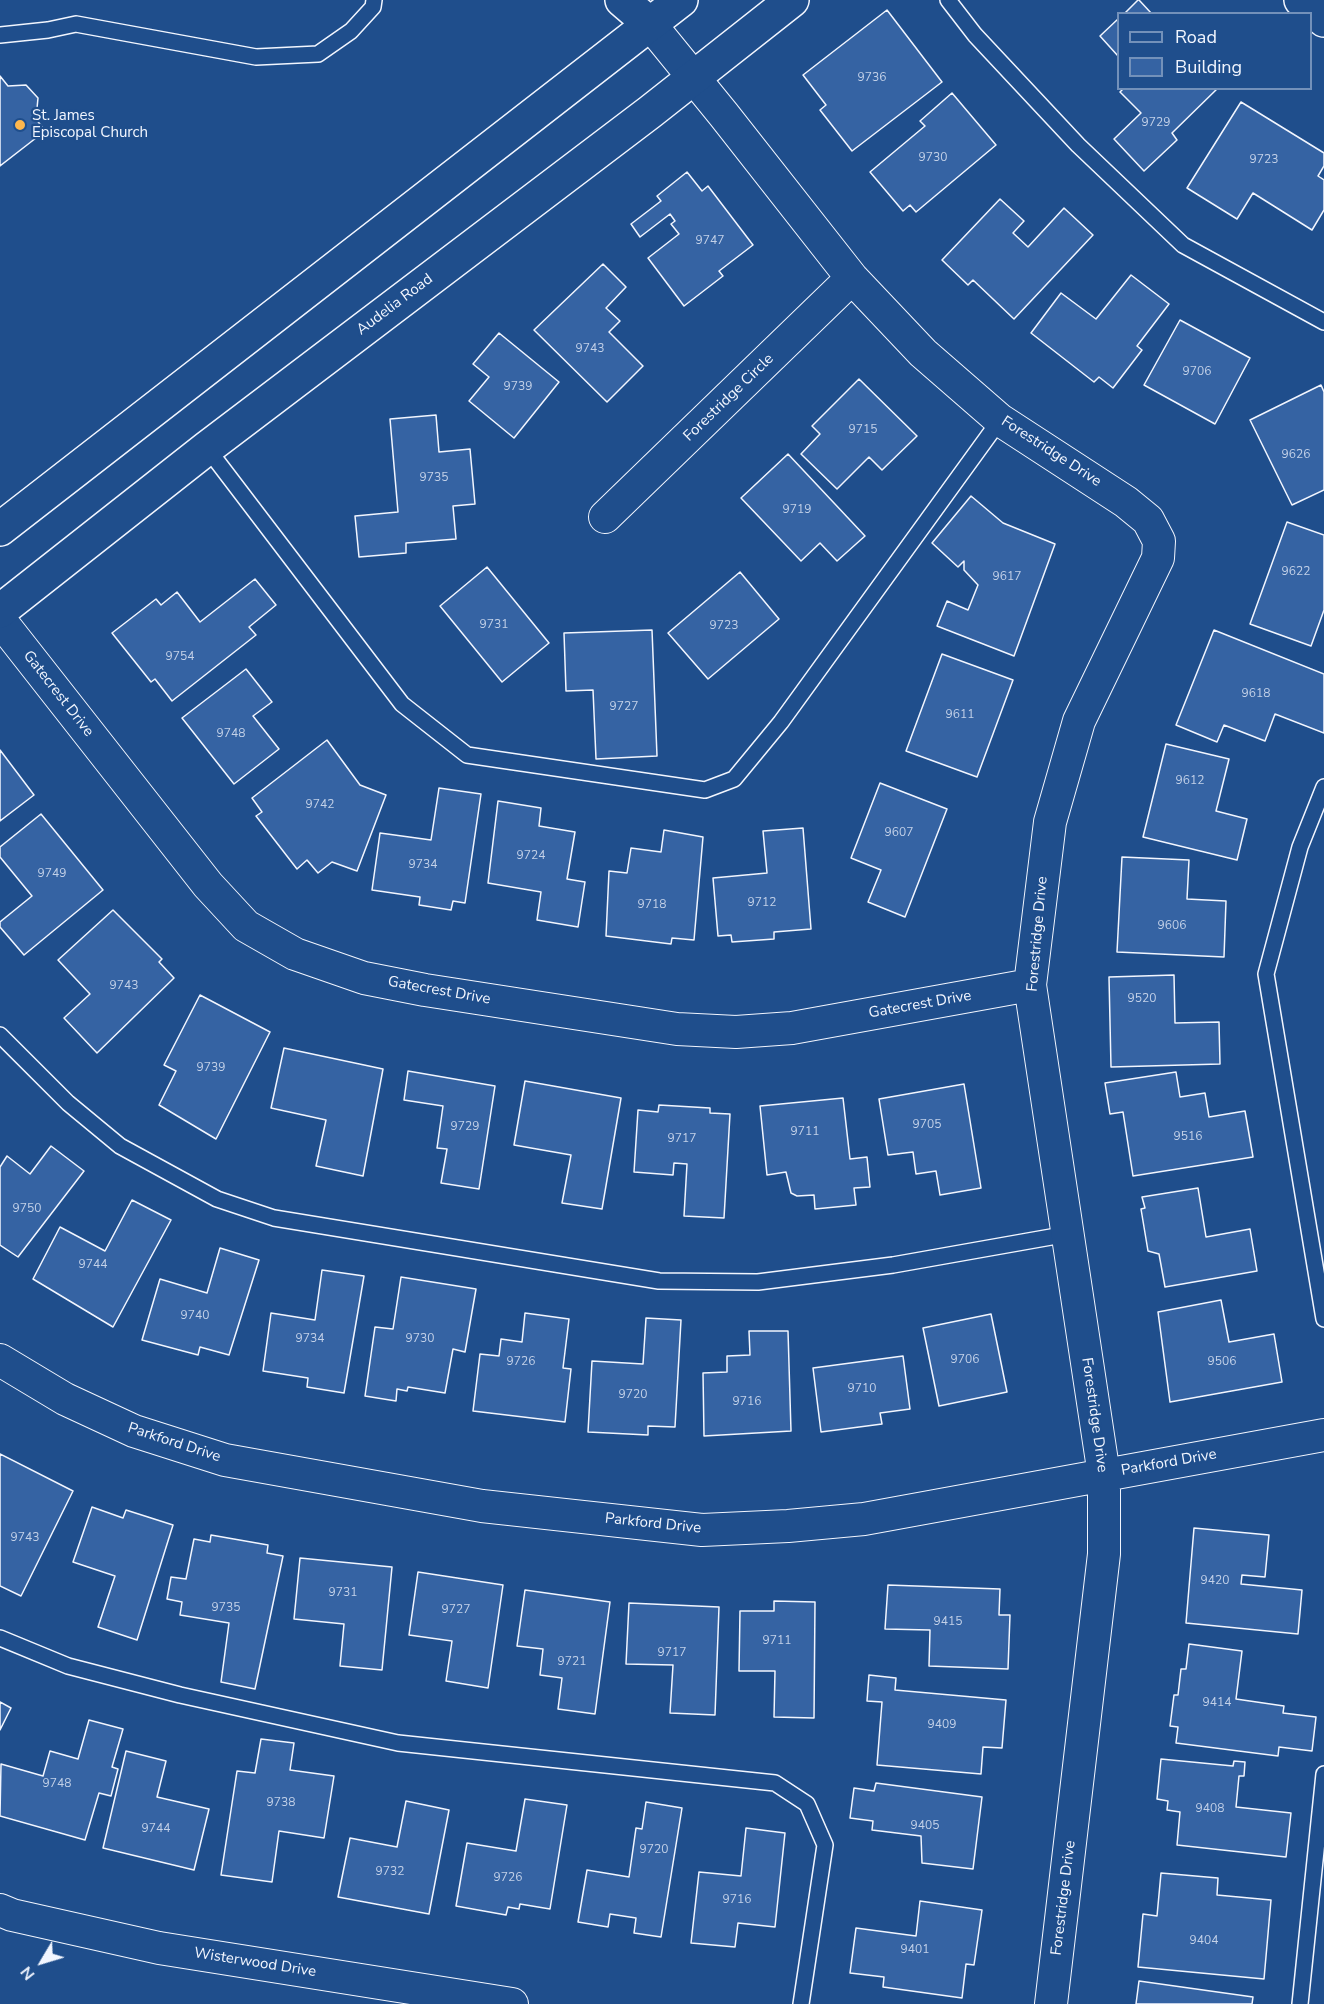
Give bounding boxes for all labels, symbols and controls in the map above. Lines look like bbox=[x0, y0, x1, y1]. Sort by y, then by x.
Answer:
legend bbox=[1117, 12, 1312, 90]
text: Road bbox=[1175, 25, 1217, 49]
text: Building bbox=[1175, 55, 1242, 79]
house number: 9736 bbox=[858, 71, 886, 85]
place label: St. James Episcopal Church bbox=[32, 107, 148, 142]
house number: 9729 bbox=[1142, 116, 1170, 130]
marker: St. James Episcopal Church bbox=[13, 118, 27, 132]
house number: 9730 bbox=[919, 151, 947, 165]
house number: 9723 bbox=[1250, 153, 1278, 167]
house number: 9747 bbox=[696, 234, 724, 248]
street label: Audelia Road bbox=[353, 271, 437, 339]
house number: 9743 bbox=[576, 342, 604, 356]
street label: Forestridge Circle bbox=[680, 350, 778, 446]
house number: 9706 bbox=[1183, 365, 1211, 379]
house number: 9739 bbox=[504, 380, 532, 394]
street label: Forestridge Drive bbox=[998, 413, 1104, 491]
house number: 9715 bbox=[849, 423, 877, 437]
house number: 9626 bbox=[1282, 448, 1310, 462]
house number: 9735 bbox=[420, 471, 448, 485]
house number: 9719 bbox=[783, 503, 811, 517]
house number: 9622 bbox=[1282, 565, 1310, 579]
house number: 9617 bbox=[993, 570, 1021, 584]
house number: 9731 bbox=[480, 618, 508, 632]
house number: 9723 bbox=[710, 619, 738, 633]
street label: Gatecrest Drive bbox=[19, 647, 97, 741]
house number: 9754 bbox=[166, 650, 194, 664]
house number: 9618 bbox=[1242, 687, 1270, 701]
house number: 9727 bbox=[610, 700, 638, 714]
house number: 9611 bbox=[946, 708, 974, 722]
house number: 9748 bbox=[217, 727, 245, 741]
house number: 9612 bbox=[1176, 774, 1204, 788]
house number: 9742 bbox=[306, 798, 334, 812]
house number: 9607 bbox=[885, 826, 913, 840]
house number: 9724 bbox=[517, 849, 545, 863]
house number: 9734 bbox=[409, 858, 437, 872]
house number: 9749 bbox=[38, 867, 66, 881]
street label: Forestridge Drive bbox=[1024, 876, 1052, 992]
house number: 9712 bbox=[748, 896, 776, 910]
house number: 9718 bbox=[638, 898, 666, 912]
house number: 9606 bbox=[1158, 919, 1186, 933]
street label: Gatecrest Drive bbox=[386, 973, 492, 1009]
house number: 9743 bbox=[110, 979, 138, 993]
street label: Gatecrest Drive bbox=[867, 987, 973, 1023]
house number: 9520 bbox=[1128, 992, 1156, 1006]
house number: 9739 bbox=[197, 1061, 225, 1075]
house number: 9705 bbox=[913, 1118, 941, 1132]
house number: 9729 bbox=[451, 1120, 479, 1134]
house number: 9711 bbox=[791, 1125, 819, 1139]
house number: 9516 bbox=[1174, 1130, 1202, 1144]
house number: 9717 bbox=[668, 1132, 696, 1146]
house number: 9750 bbox=[13, 1202, 41, 1216]
house number: 9744 bbox=[79, 1258, 107, 1272]
house number: 9740 bbox=[181, 1309, 209, 1323]
house number: 9734 bbox=[296, 1332, 324, 1346]
house number: 9730 bbox=[406, 1332, 434, 1346]
house number: 9706 bbox=[951, 1353, 979, 1367]
house number: 9726 bbox=[507, 1355, 535, 1369]
house number: 9506 bbox=[1208, 1355, 1236, 1369]
street label: Forestridge Drive bbox=[1077, 1356, 1111, 1474]
house number: 9710 bbox=[848, 1382, 876, 1396]
house number: 9720 bbox=[619, 1388, 647, 1402]
house number: 9716 bbox=[733, 1395, 761, 1409]
street label: Parkford Drive bbox=[125, 1420, 223, 1466]
street label: Parkford Drive bbox=[1120, 1446, 1218, 1480]
street label: Parkford Drive bbox=[604, 1510, 702, 1538]
house number: 9743 bbox=[11, 1531, 39, 1545]
house number: 9420 bbox=[1201, 1574, 1229, 1588]
house number: 9731 bbox=[329, 1586, 357, 1600]
house number: 9735 bbox=[212, 1601, 240, 1615]
house number: 9727 bbox=[442, 1603, 470, 1617]
house number: 9415 bbox=[934, 1615, 962, 1629]
house number: 9711 bbox=[763, 1634, 791, 1648]
house number: 9717 bbox=[658, 1646, 686, 1660]
house number: 9721 bbox=[558, 1655, 586, 1669]
house number: 9414 bbox=[1203, 1696, 1231, 1710]
house number: 9409 bbox=[928, 1718, 956, 1732]
house number: 9748 bbox=[43, 1777, 71, 1791]
house number: 9738 bbox=[267, 1796, 295, 1810]
house number: 9408 bbox=[1196, 1802, 1224, 1816]
house number: 9405 bbox=[911, 1819, 939, 1833]
house number: 9744 bbox=[142, 1822, 170, 1836]
street label: Forestridge Drive bbox=[1048, 1839, 1080, 1957]
house number: 9720 bbox=[640, 1843, 668, 1857]
house number: 9732 bbox=[376, 1865, 404, 1879]
house number: 9726 bbox=[494, 1871, 522, 1885]
house number: 9716 bbox=[723, 1893, 751, 1907]
north arrow bbox=[12, 1932, 72, 1992]
house number: 9404 bbox=[1190, 1934, 1218, 1948]
house number: 9401 bbox=[901, 1943, 929, 1957]
street label: Wisterwood Drive bbox=[193, 1944, 317, 1982]
text: N bbox=[15, 1962, 40, 1985]

